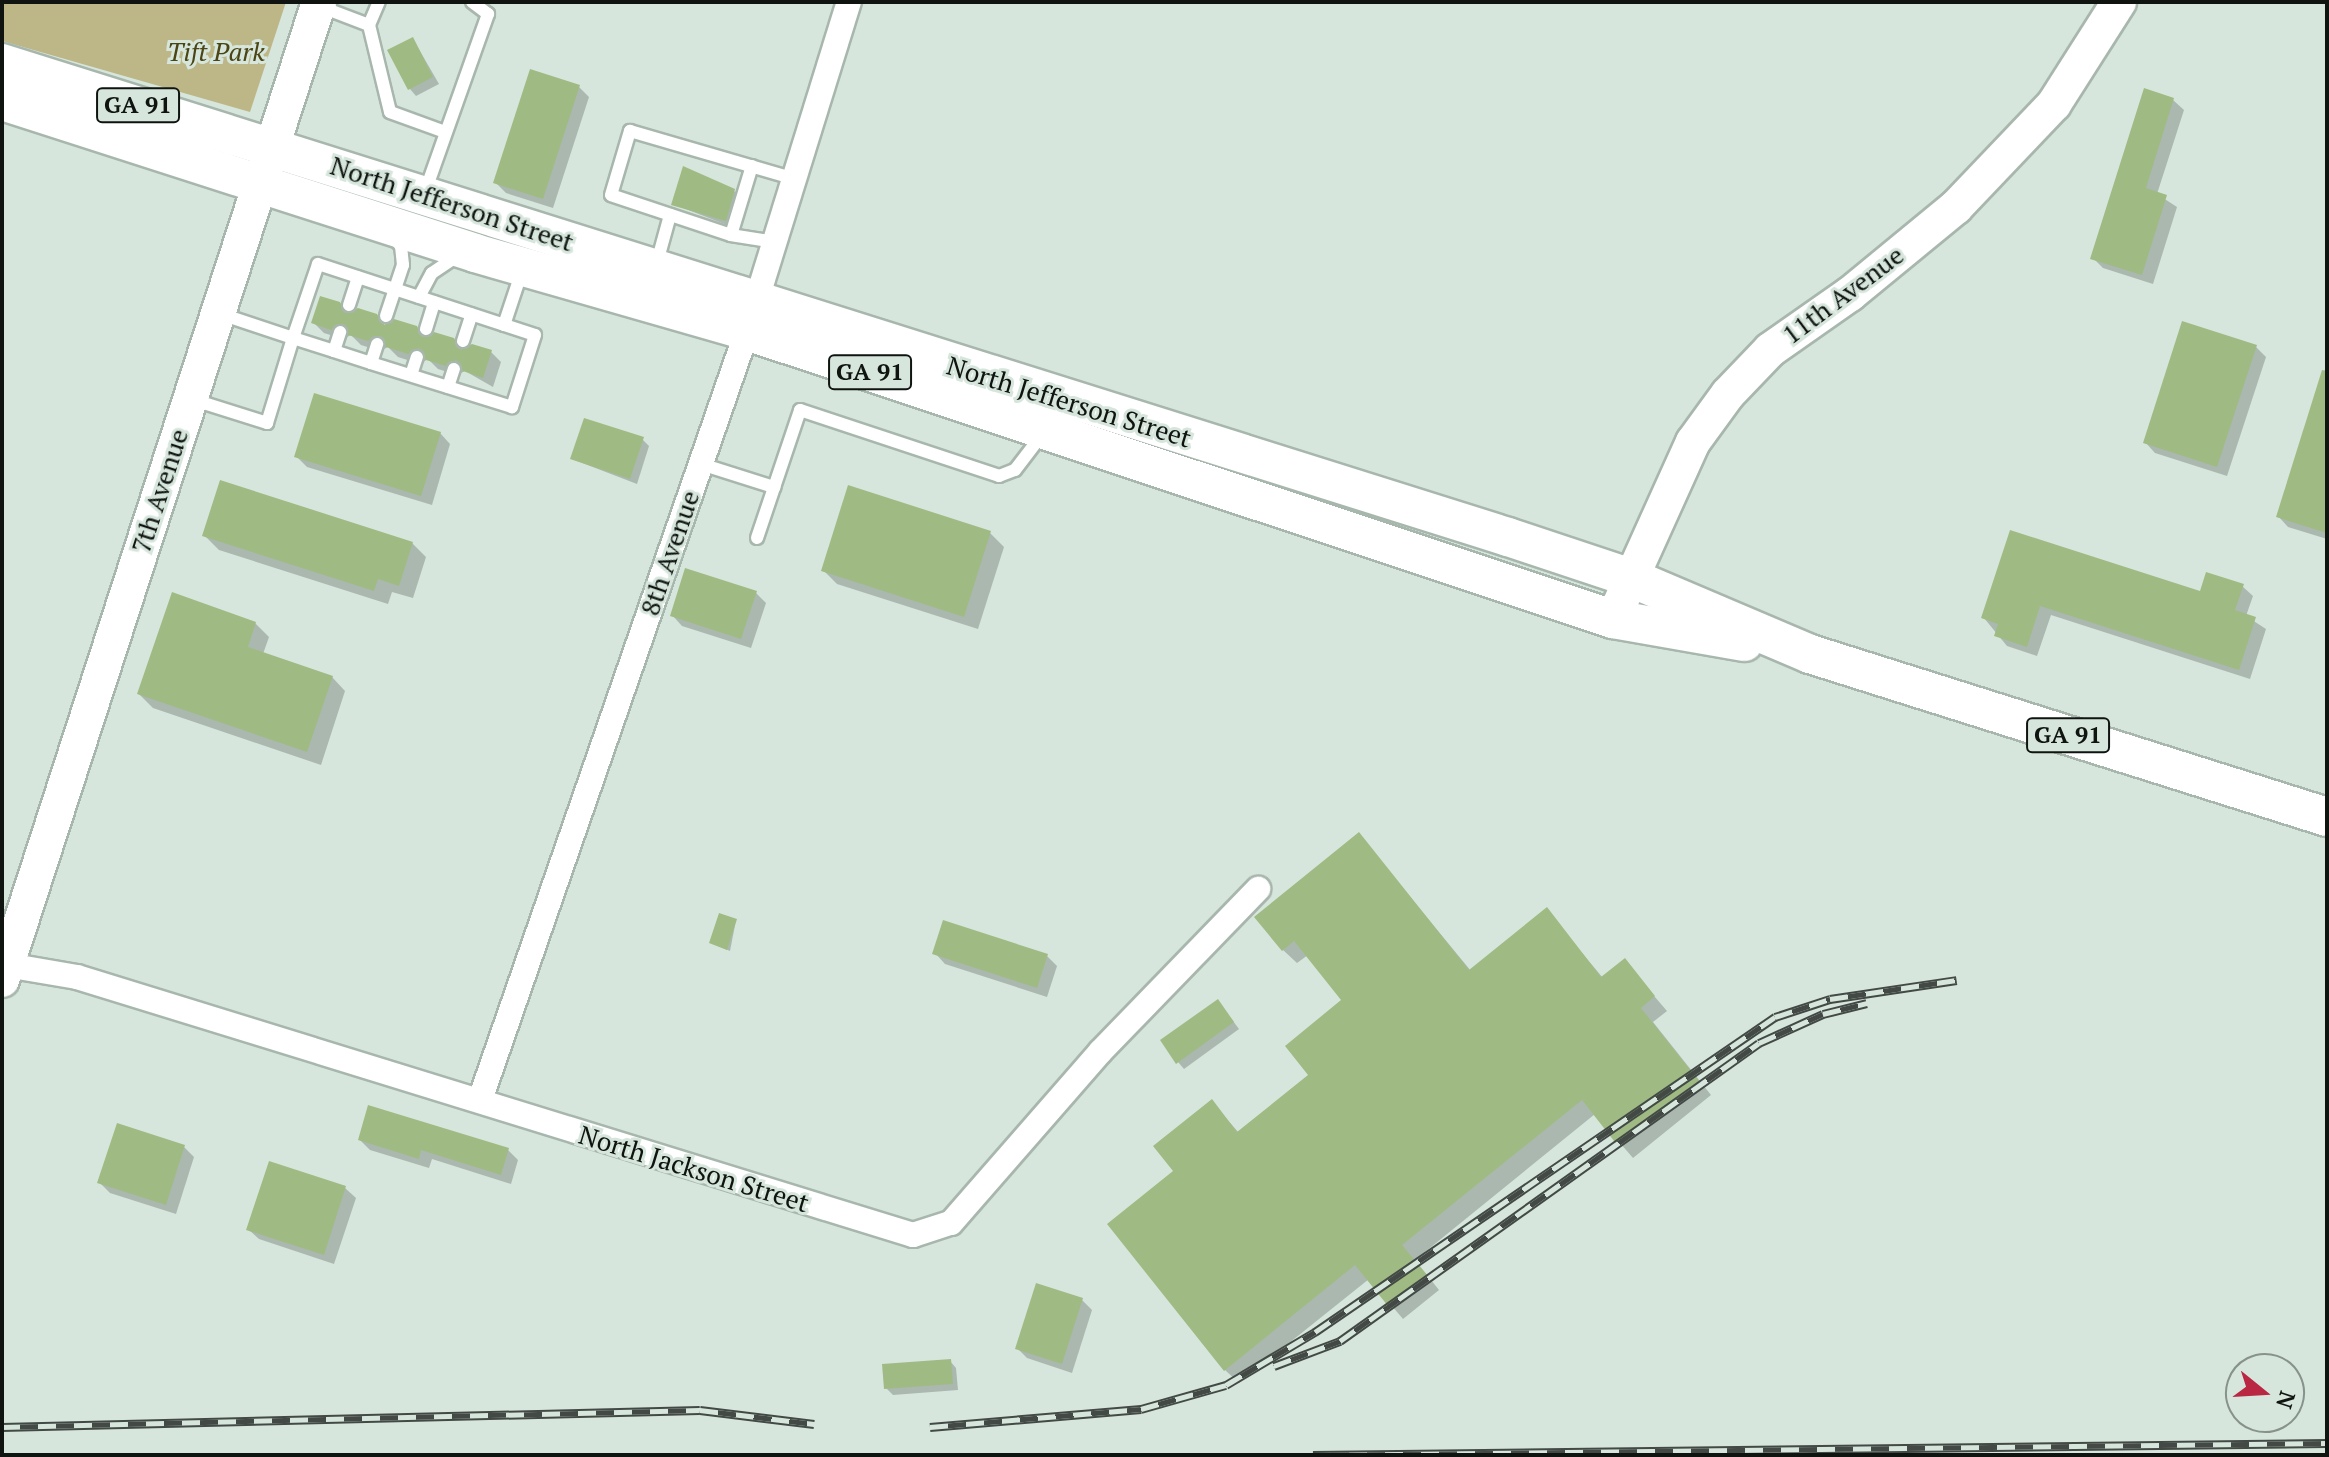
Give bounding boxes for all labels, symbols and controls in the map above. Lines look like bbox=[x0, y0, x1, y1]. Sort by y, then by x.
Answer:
park label: Tift Park bbox=[167, 36, 265, 68]
road number: GA 91 bbox=[94, 85, 182, 125]
street label: North Jefferson Street bbox=[327, 150, 577, 258]
street label: 11th Avenue bbox=[1776, 239, 1910, 351]
street label: North Jefferson Street bbox=[943, 350, 1195, 454]
road number: GA 91 bbox=[826, 352, 914, 392]
street label: 7th Avenue bbox=[125, 425, 195, 557]
street label: 8th Avenue bbox=[634, 486, 706, 620]
road number: GA 91 bbox=[2024, 715, 2112, 755]
street label: North Jackson Street bbox=[575, 1119, 813, 1219]
north arrow bbox=[2225, 1353, 2305, 1433]
text: N bbox=[2270, 1388, 2303, 1412]

